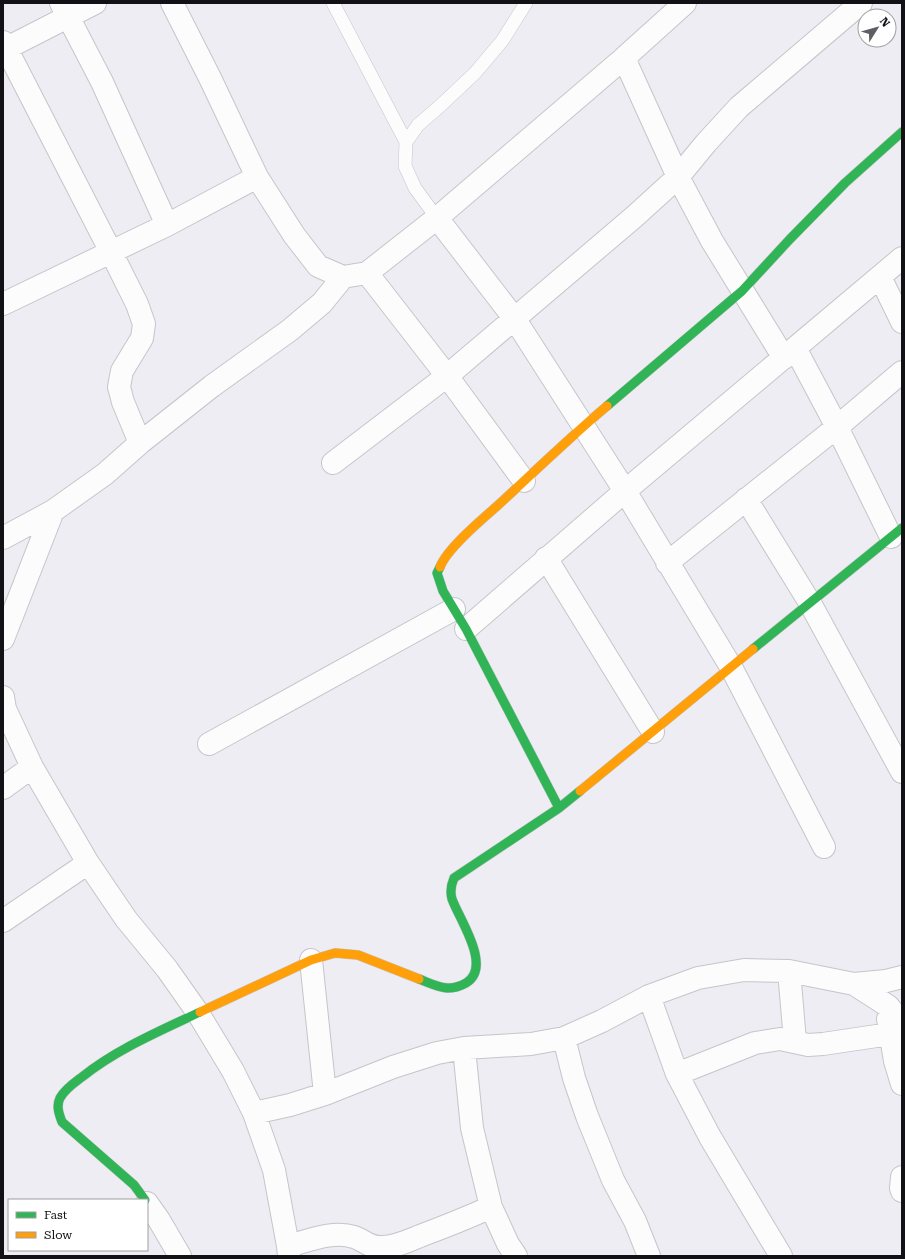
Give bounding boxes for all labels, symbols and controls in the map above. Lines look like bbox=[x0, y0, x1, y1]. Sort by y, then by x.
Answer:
north arrow bbox=[857, 8, 897, 48]
text: N bbox=[877, 15, 893, 30]
legend bbox=[8, 1199, 148, 1251]
text: Fast bbox=[44, 1208, 68, 1222]
text: Slow bbox=[44, 1228, 72, 1242]

